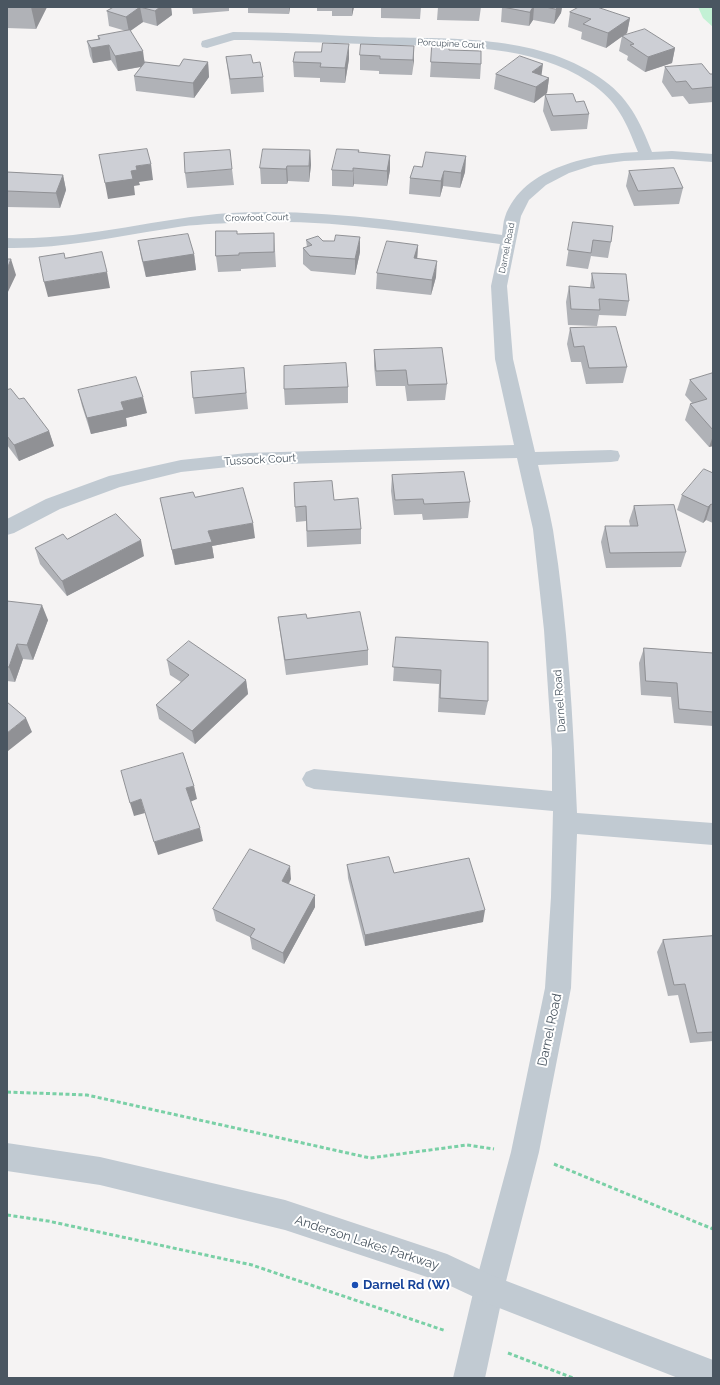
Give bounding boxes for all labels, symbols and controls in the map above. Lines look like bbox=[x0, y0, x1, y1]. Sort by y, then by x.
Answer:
street label: Porcupine Court bbox=[417, 37, 485, 51]
street label: Crowfoot Court bbox=[225, 212, 289, 224]
street label: Darnel Road bbox=[497, 222, 517, 274]
street label: Tussock Court bbox=[224, 452, 296, 468]
street label: Darnel Road bbox=[551, 669, 569, 733]
street label: Darnel Road bbox=[535, 992, 565, 1068]
street label: Anderson Lakes Parkway bbox=[293, 1212, 441, 1274]
place label: Darnel Rd (W) bbox=[363, 1277, 450, 1293]
marker: Darnel Rd (W) bbox=[350, 1280, 360, 1290]

